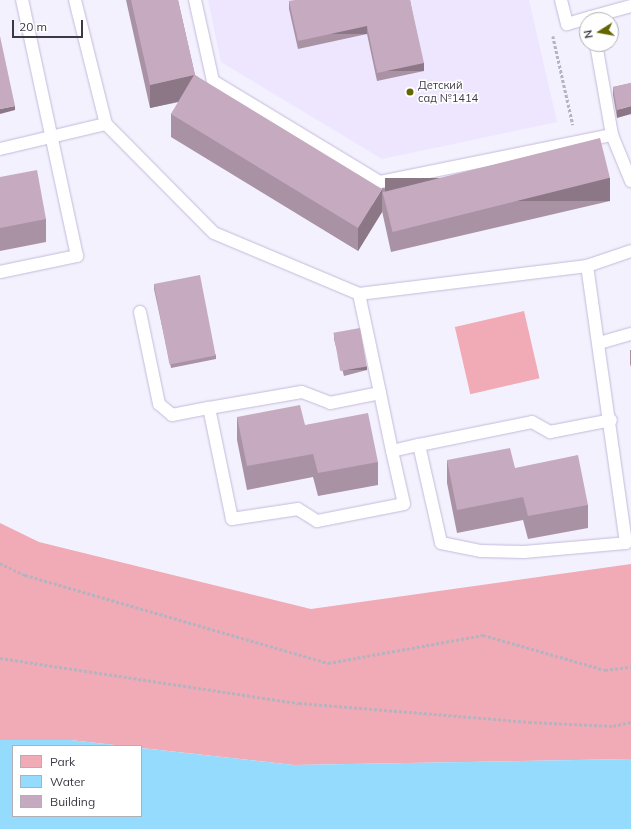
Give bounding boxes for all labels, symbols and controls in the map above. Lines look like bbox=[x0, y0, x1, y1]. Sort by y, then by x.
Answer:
scale bar bbox=[14, 12, 85, 38]
north arrow bbox=[579, 12, 619, 52]
text: 20 m bbox=[19, 19, 47, 34]
text: N bbox=[581, 29, 596, 40]
place label: Детский сад №1414 bbox=[418, 79, 478, 105]
marker: Детский сад №1414 bbox=[405, 87, 415, 97]
legend bbox=[12, 745, 142, 817]
text: Park bbox=[50, 754, 75, 769]
text: Water bbox=[50, 774, 85, 789]
text: Building bbox=[50, 794, 95, 809]

